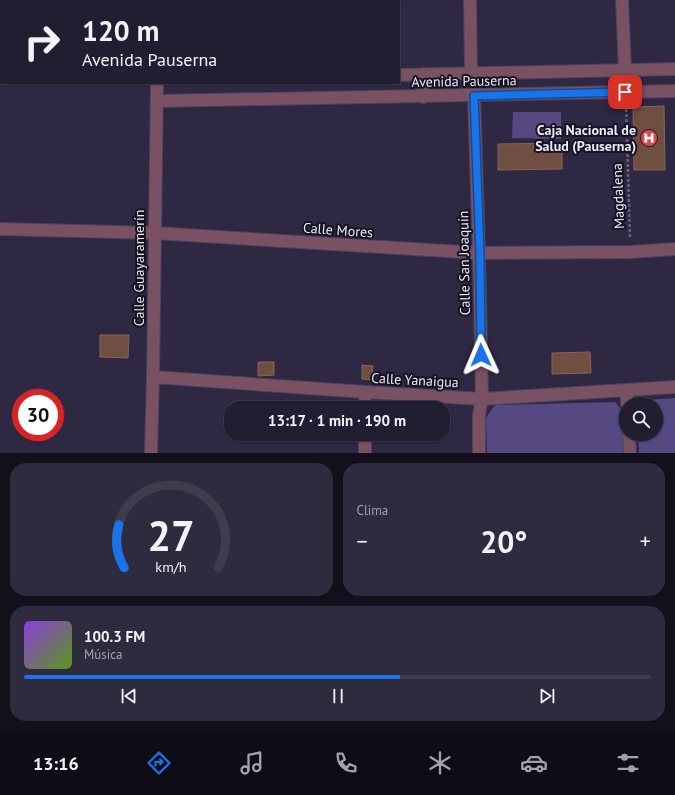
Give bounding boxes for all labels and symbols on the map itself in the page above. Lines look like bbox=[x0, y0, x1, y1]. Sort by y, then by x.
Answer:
street label: Avenida Pauserna bbox=[411, 71, 517, 91]
pin bbox=[608, 75, 642, 109]
place label: Caja Nacional de Salud (Pauserna) bbox=[535, 121, 636, 155]
hospital icon: Caja Nacional de Salud (Pauserna) bbox=[639, 128, 659, 148]
street label: Magdalena bbox=[608, 163, 628, 229]
street label: Calle Guayaramerín bbox=[130, 210, 148, 326]
street label: Calle San Joaquín bbox=[454, 211, 474, 315]
street label: Calle Mores bbox=[302, 219, 374, 241]
position arrow bbox=[460, 334, 502, 376]
street label: Calle Yanaigua bbox=[371, 369, 459, 391]
speed limit sign: 30 bbox=[12, 389, 64, 441]

